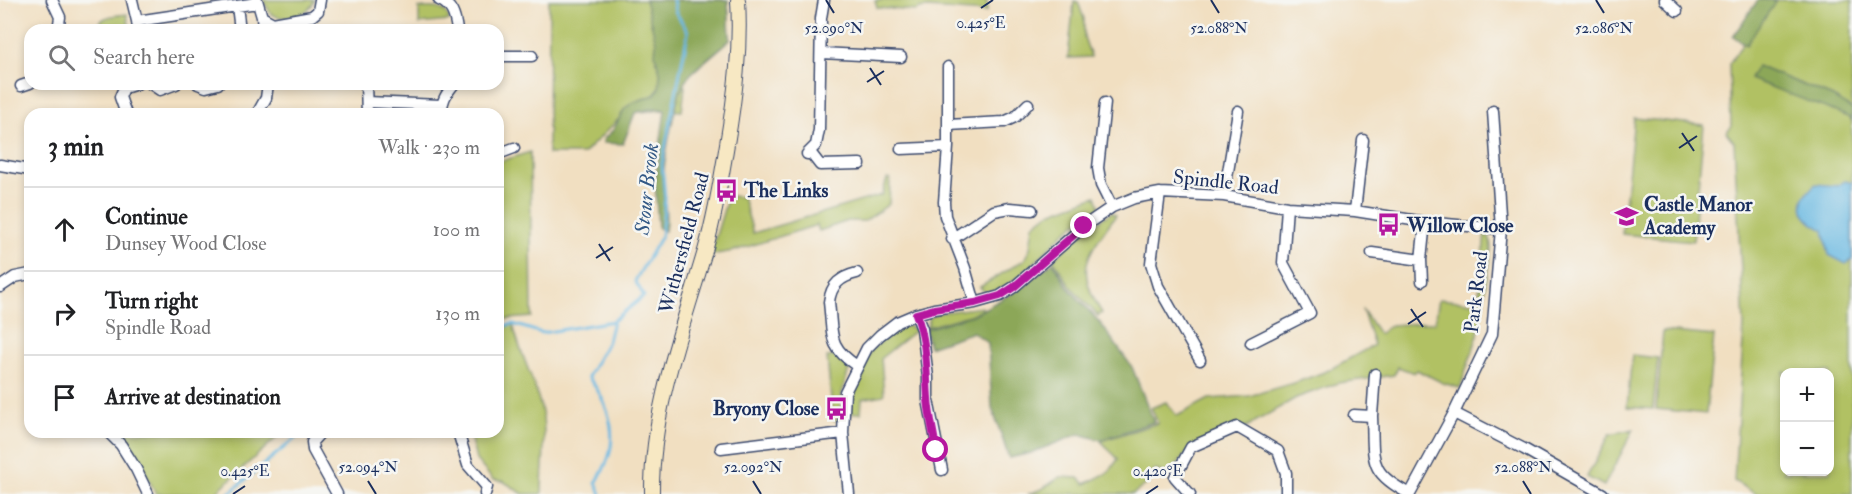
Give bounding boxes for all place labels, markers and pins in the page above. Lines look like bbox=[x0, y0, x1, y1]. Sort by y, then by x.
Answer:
bus stop icon: The Links bbox=[713, 177, 739, 203]
place label: The Links bbox=[743, 178, 828, 203]
place label: Castle Manor Academy bbox=[1643, 192, 1753, 241]
school or university icon: Castle Manor Academy bbox=[1613, 203, 1639, 229]
bus stop icon: Willow Close bbox=[1376, 212, 1402, 238]
place label: Willow Close bbox=[1406, 213, 1514, 238]
bus stop icon: Bryony Close bbox=[824, 395, 850, 421]
place label: Bryony Close bbox=[713, 396, 820, 422]

